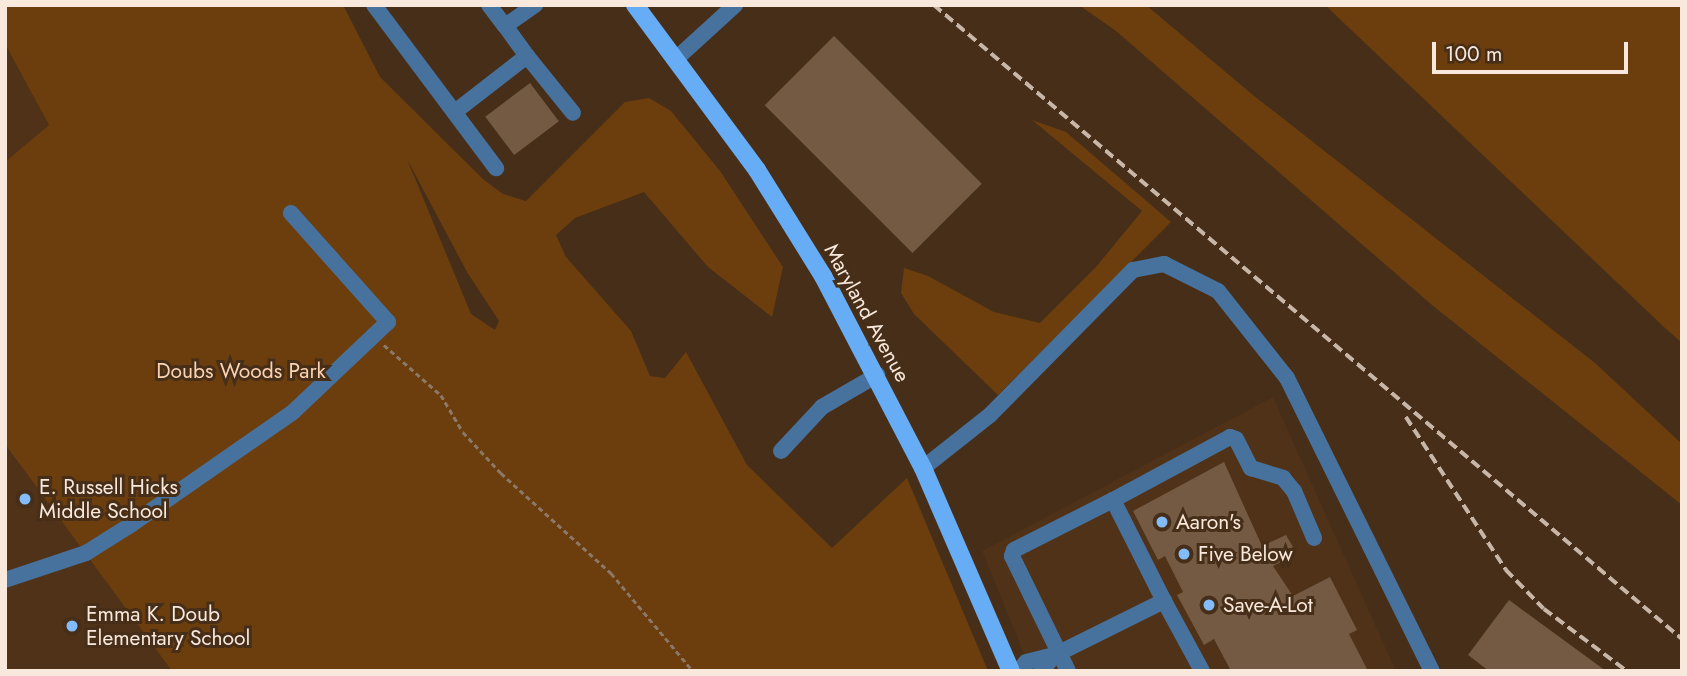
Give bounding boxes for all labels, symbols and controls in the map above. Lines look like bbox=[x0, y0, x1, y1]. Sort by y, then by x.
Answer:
scale bar bbox=[1435, 28, 1631, 72]
text: 100 m bbox=[1445, 39, 1502, 69]
street label: Maryland Avenue bbox=[819, 240, 915, 386]
park label: Doubs Woods Park bbox=[156, 358, 326, 384]
place label: E. Russell Hicks Middle School bbox=[39, 474, 178, 524]
marker: E. Russell Hicks Middle School bbox=[17, 491, 33, 507]
place label: Aaron's bbox=[1176, 509, 1241, 535]
marker: Aaron's bbox=[1154, 514, 1170, 530]
place label: Five Below bbox=[1198, 541, 1293, 567]
marker: Five Below bbox=[1176, 546, 1192, 562]
place label: Save-A-Lot bbox=[1223, 592, 1313, 618]
marker: Save-A-Lot bbox=[1201, 597, 1217, 613]
place label: Emma K. Doub Elementary School bbox=[86, 601, 250, 651]
marker: Emma K. Doub Elementary School bbox=[64, 618, 80, 634]

